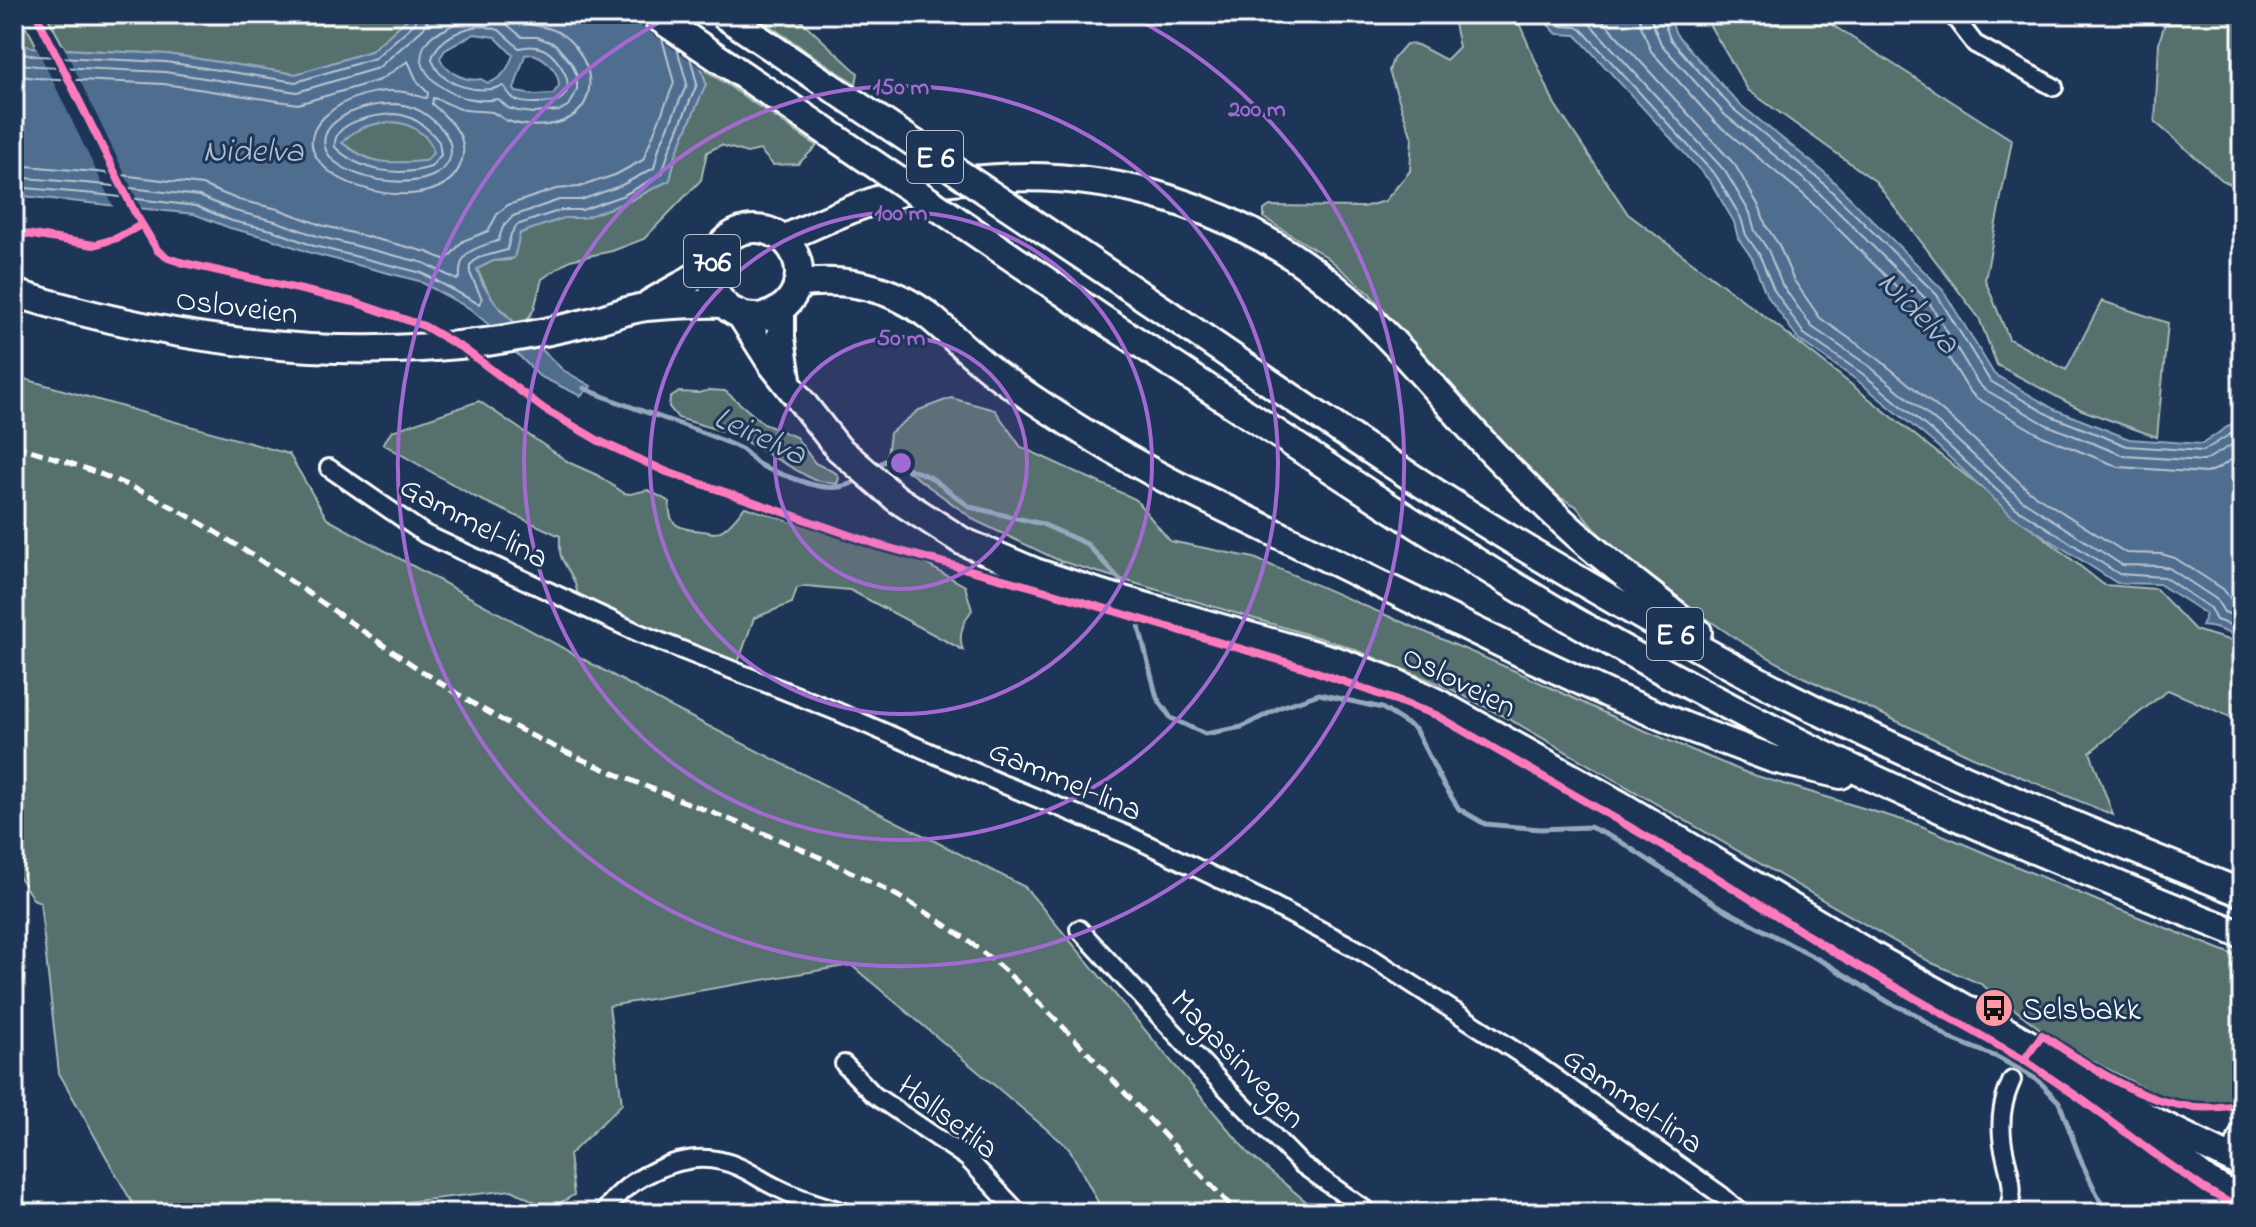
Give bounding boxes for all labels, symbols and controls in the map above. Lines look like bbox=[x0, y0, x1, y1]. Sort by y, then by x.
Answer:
text: 150 m bbox=[873, 71, 930, 106]
text: 200 m bbox=[1227, 93, 1286, 128]
water label: Nidelva bbox=[203, 128, 304, 178]
road number: E 6 bbox=[907, 131, 963, 183]
text: 100 m bbox=[875, 197, 928, 232]
road number: 706 bbox=[684, 235, 740, 287]
water label: Nidelva bbox=[1864, 260, 1970, 368]
street label: Osloveien bbox=[173, 278, 300, 339]
text: 50 m bbox=[877, 322, 926, 357]
water label: Leirelva bbox=[705, 394, 814, 481]
centre of rings bbox=[887, 449, 915, 477]
street label: Gammel-lina bbox=[390, 465, 556, 583]
road number: E 6 bbox=[1647, 608, 1703, 660]
street label: Osloveien bbox=[1393, 634, 1524, 732]
street label: Gammel-lina bbox=[980, 729, 1149, 836]
street label: Magasinvegen bbox=[1158, 980, 1315, 1141]
bus stop icon: Selsbakk bbox=[1973, 987, 2015, 1029]
place label: Selsbakk bbox=[2022, 988, 2142, 1035]
street label: Gammel-lina bbox=[1552, 1036, 1712, 1168]
street label: Hallsetlia bbox=[886, 1065, 1008, 1173]

